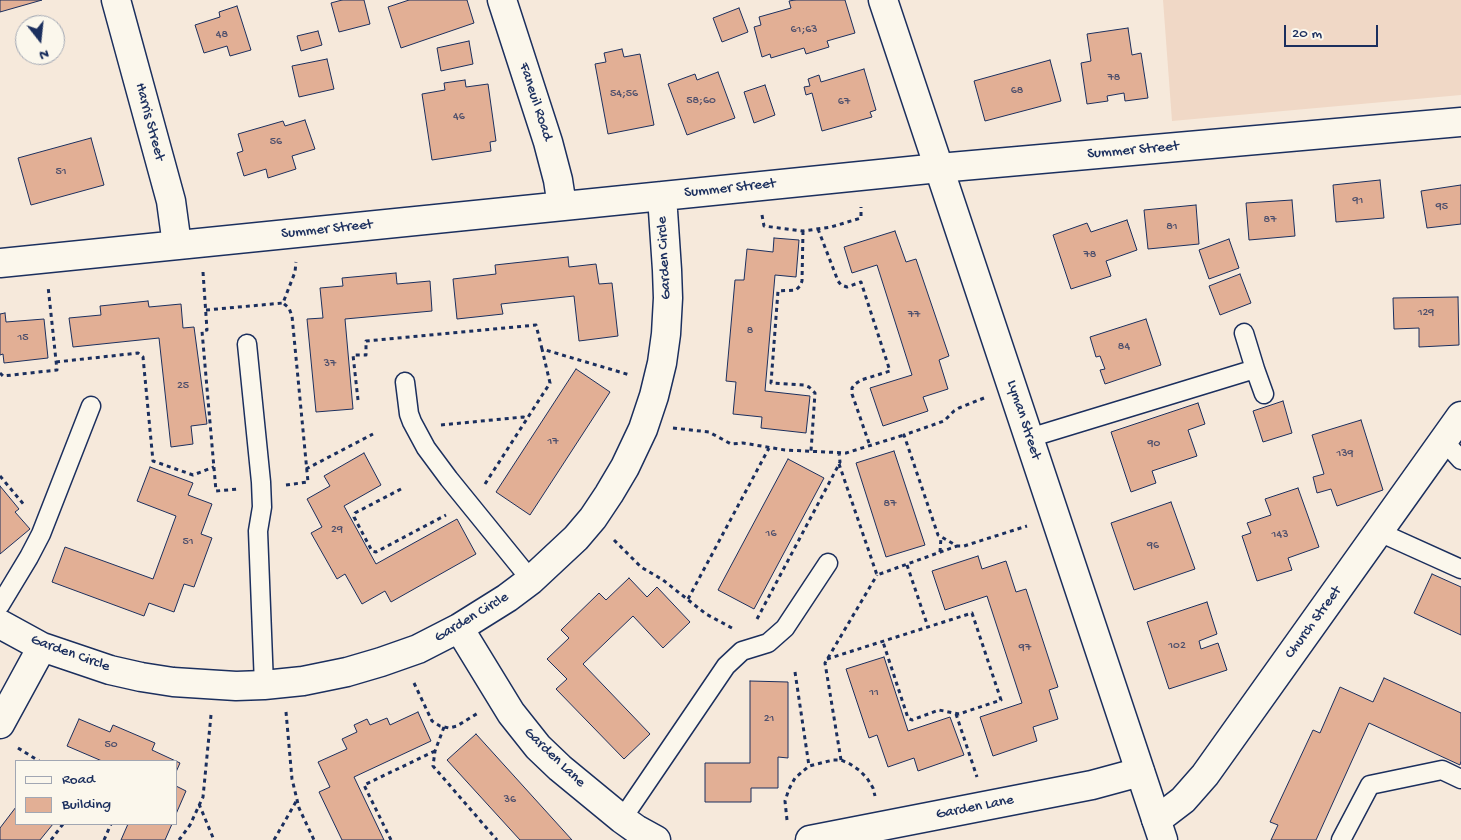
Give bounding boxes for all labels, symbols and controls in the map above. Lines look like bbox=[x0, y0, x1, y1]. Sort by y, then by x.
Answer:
north arrow bbox=[15, 15, 65, 65]
scale bar bbox=[1286, 15, 1380, 47]
house number: 61;63 bbox=[790, 23, 818, 37]
text: 20 m bbox=[1292, 25, 1322, 43]
house number: 48 bbox=[216, 28, 228, 42]
text: N bbox=[37, 45, 51, 63]
street label: Faneuil Road bbox=[514, 61, 556, 143]
house number: 78 bbox=[1108, 71, 1120, 85]
street label: Harris Street bbox=[130, 81, 168, 163]
house number: 68 bbox=[1011, 84, 1023, 98]
house number: 54;56 bbox=[610, 87, 638, 101]
house number: 58;60 bbox=[686, 94, 716, 108]
house number: 67 bbox=[838, 95, 850, 109]
house number: 46 bbox=[453, 110, 465, 124]
house number: 56 bbox=[270, 135, 282, 149]
street label: Summer Street bbox=[1086, 138, 1180, 164]
house number: 51 bbox=[55, 165, 67, 179]
street label: Summer Street bbox=[683, 175, 777, 203]
house number: 91 bbox=[1353, 194, 1363, 208]
house number: 95 bbox=[1436, 200, 1448, 214]
house number: 87 bbox=[1264, 213, 1276, 227]
street label: Summer Street bbox=[280, 216, 374, 244]
street label: Garden Circle bbox=[654, 216, 676, 300]
house number: 81 bbox=[1166, 220, 1178, 234]
house number: 78 bbox=[1084, 248, 1096, 262]
house number: 129 bbox=[1418, 306, 1434, 320]
house number: 77 bbox=[908, 308, 920, 322]
house number: 8 bbox=[747, 324, 753, 338]
house number: 15 bbox=[17, 331, 29, 345]
house number: 84 bbox=[1118, 340, 1130, 354]
house number: 37 bbox=[324, 357, 336, 371]
street label: Lyman Street bbox=[1002, 378, 1044, 462]
house number: 25 bbox=[177, 379, 189, 393]
house number: 17 bbox=[547, 435, 559, 449]
house number: 90 bbox=[1148, 437, 1160, 451]
house number: 139 bbox=[1336, 447, 1354, 461]
house number: 87 bbox=[884, 497, 896, 511]
house number: 29 bbox=[331, 523, 343, 537]
house number: 16 bbox=[766, 527, 776, 541]
house number: 143 bbox=[1272, 528, 1288, 542]
house number: 51 bbox=[182, 535, 194, 549]
house number: 96 bbox=[1147, 539, 1159, 553]
street label: Church Street bbox=[1282, 583, 1346, 663]
street label: Garden Circle bbox=[432, 589, 512, 647]
street label: Garden Circle bbox=[28, 631, 112, 677]
house number: 102 bbox=[1168, 639, 1186, 653]
house number: 97 bbox=[1019, 641, 1031, 655]
house number: 11 bbox=[869, 686, 879, 700]
house number: 21 bbox=[764, 712, 774, 726]
street label: Garden Lane bbox=[519, 724, 589, 792]
house number: 50 bbox=[104, 738, 118, 752]
legend bbox=[15, 760, 178, 825]
text: Road bbox=[62, 771, 95, 789]
street label: Garden Lane bbox=[935, 792, 1015, 824]
house number: 36 bbox=[504, 793, 516, 807]
text: Building bbox=[62, 796, 111, 814]

